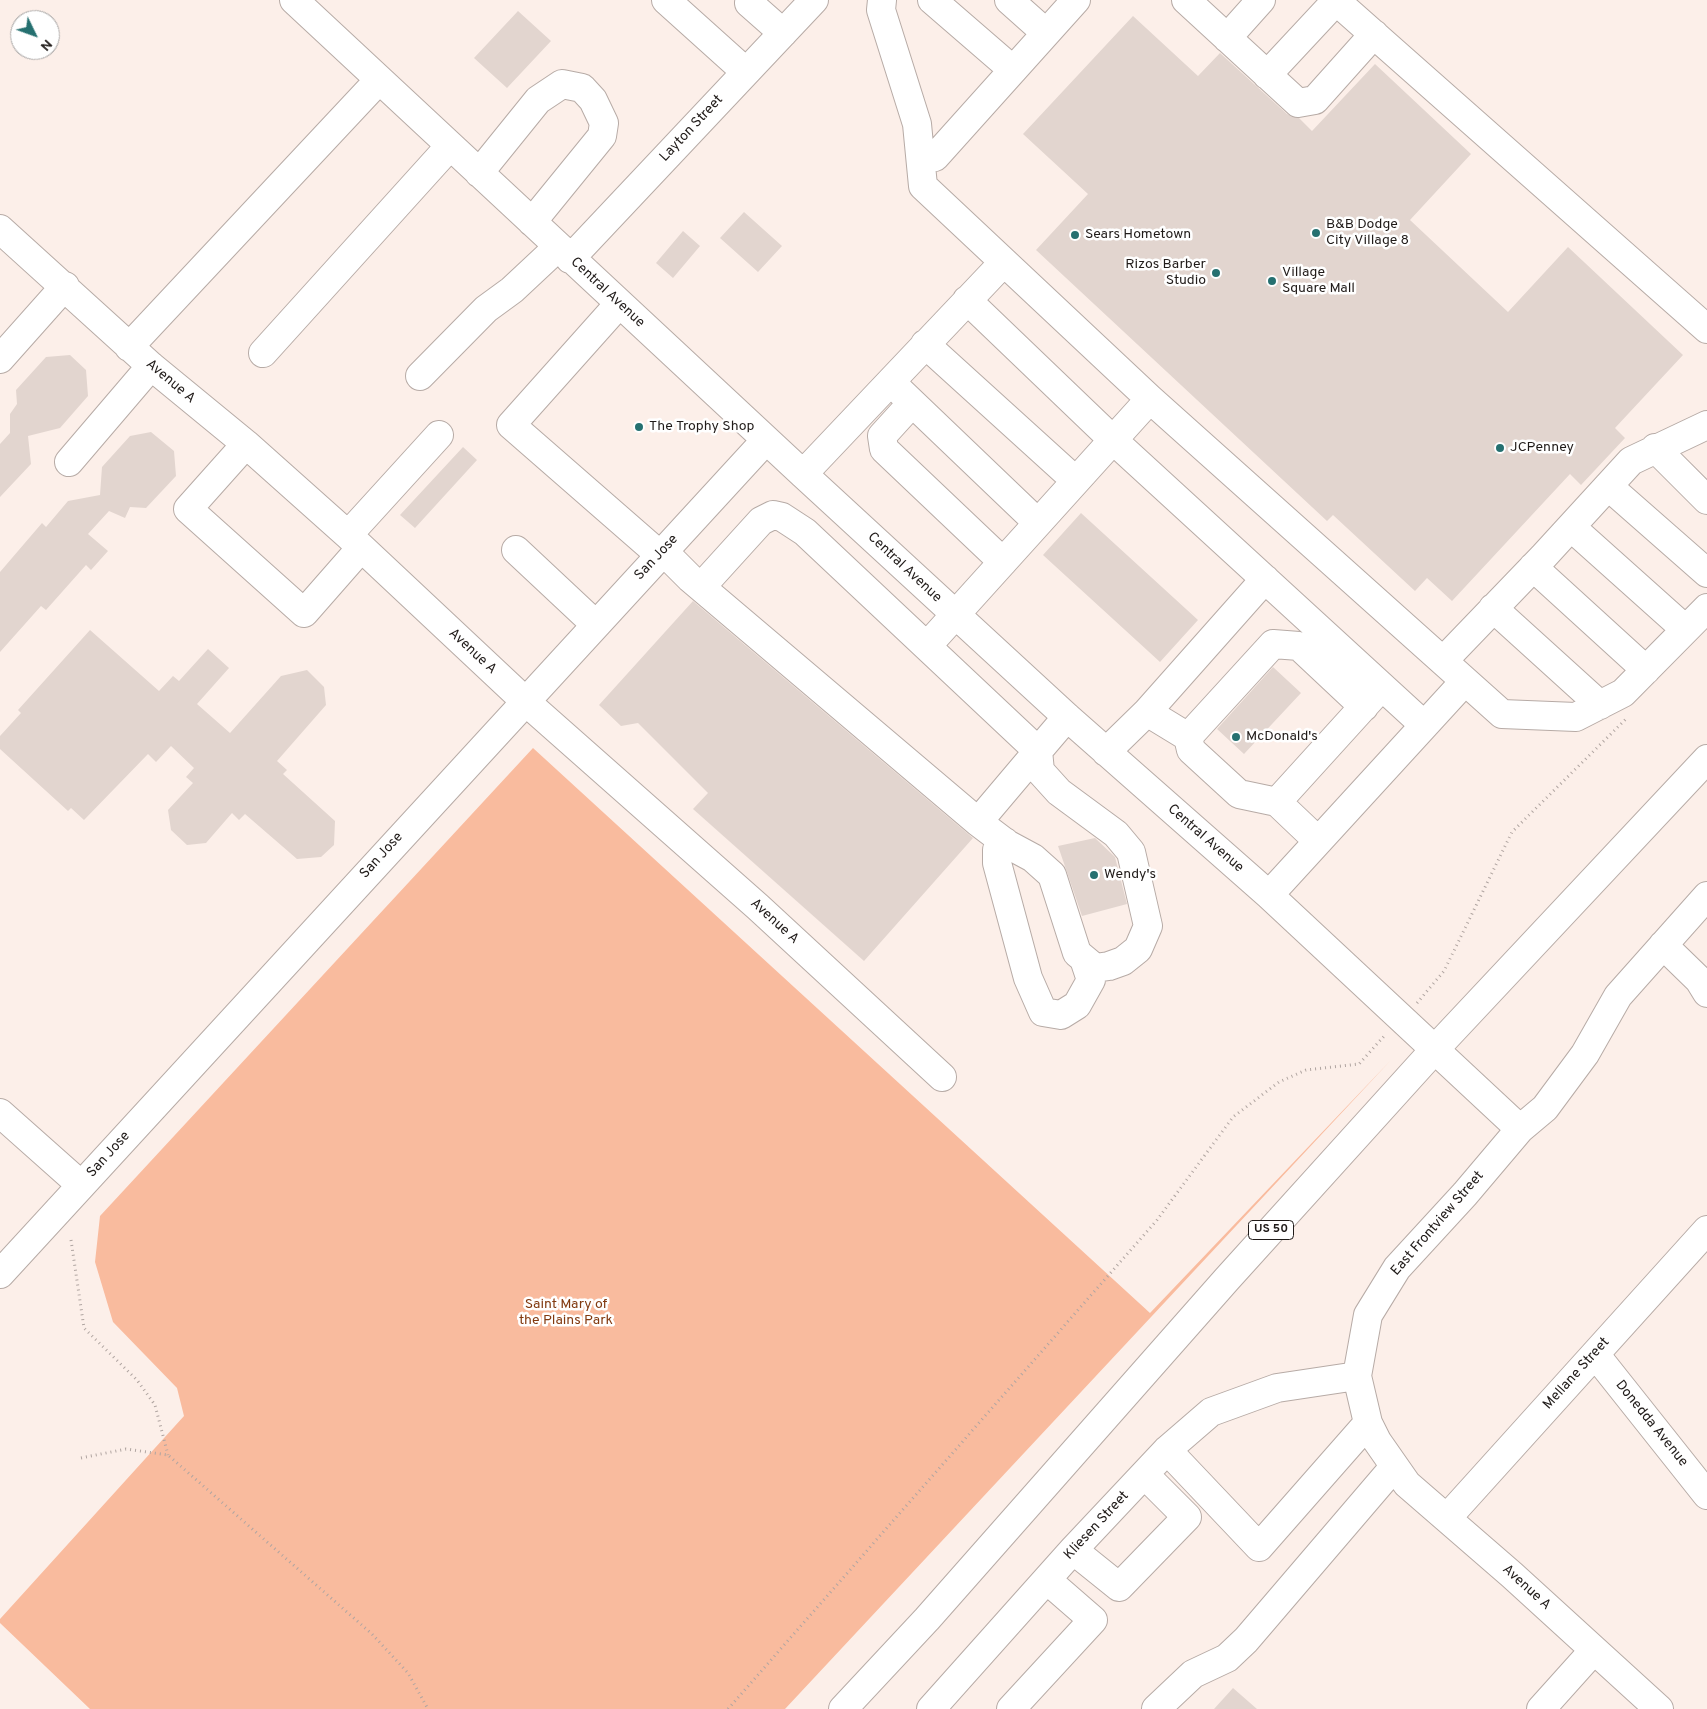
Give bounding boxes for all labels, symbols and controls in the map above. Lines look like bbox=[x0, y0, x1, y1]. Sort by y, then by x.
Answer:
north arrow bbox=[10, 10, 60, 60]
text: N bbox=[36, 35, 55, 54]
street label: Layton Street bbox=[657, 92, 727, 166]
place label: B&B Dodge City Village 8 bbox=[1326, 217, 1409, 250]
place label: Sears Hometown bbox=[1085, 227, 1191, 243]
marker: B&B Dodge City Village 8 bbox=[1310, 227, 1322, 239]
marker: Sears Hometown bbox=[1069, 229, 1081, 241]
street label: Central Avenue bbox=[566, 254, 648, 332]
place label: Rizos Barber Studio bbox=[1125, 257, 1206, 290]
place label: Village Square Mall bbox=[1282, 265, 1355, 298]
marker: Rizos Barber Studio bbox=[1210, 267, 1222, 279]
marker: Village Square Mall bbox=[1266, 275, 1278, 287]
street label: Avenue A bbox=[142, 356, 198, 408]
place label: The Trophy Shop bbox=[649, 419, 754, 435]
marker: The Trophy Shop bbox=[633, 421, 645, 433]
place label: JCPenney bbox=[1510, 440, 1574, 456]
marker: JCPenney bbox=[1494, 442, 1506, 454]
street label: Central Avenue bbox=[863, 529, 945, 607]
street label: San Jose bbox=[632, 532, 682, 584]
street label: Avenue A bbox=[444, 626, 500, 678]
place label: McDonald's bbox=[1246, 729, 1318, 745]
marker: McDonald's bbox=[1230, 731, 1242, 743]
street label: Central Avenue bbox=[1163, 801, 1247, 877]
street label: San Jose bbox=[357, 829, 407, 883]
place label: Wendy's bbox=[1104, 867, 1156, 883]
marker: Wendy's bbox=[1088, 869, 1100, 881]
street label: Avenue A bbox=[746, 896, 802, 948]
street label: San Jose bbox=[84, 1128, 134, 1182]
street label: East Frontview Street bbox=[1388, 1168, 1488, 1280]
road number: US 50 bbox=[1248, 1220, 1294, 1240]
park label: Saint Mary of the Plains Park bbox=[519, 1297, 613, 1330]
street label: Mellane Street bbox=[1540, 1335, 1614, 1413]
street label: Donedda Avenue bbox=[1611, 1377, 1691, 1471]
street label: Kliesen Street bbox=[1061, 1488, 1133, 1564]
street label: Avenue A bbox=[1498, 1562, 1554, 1614]

